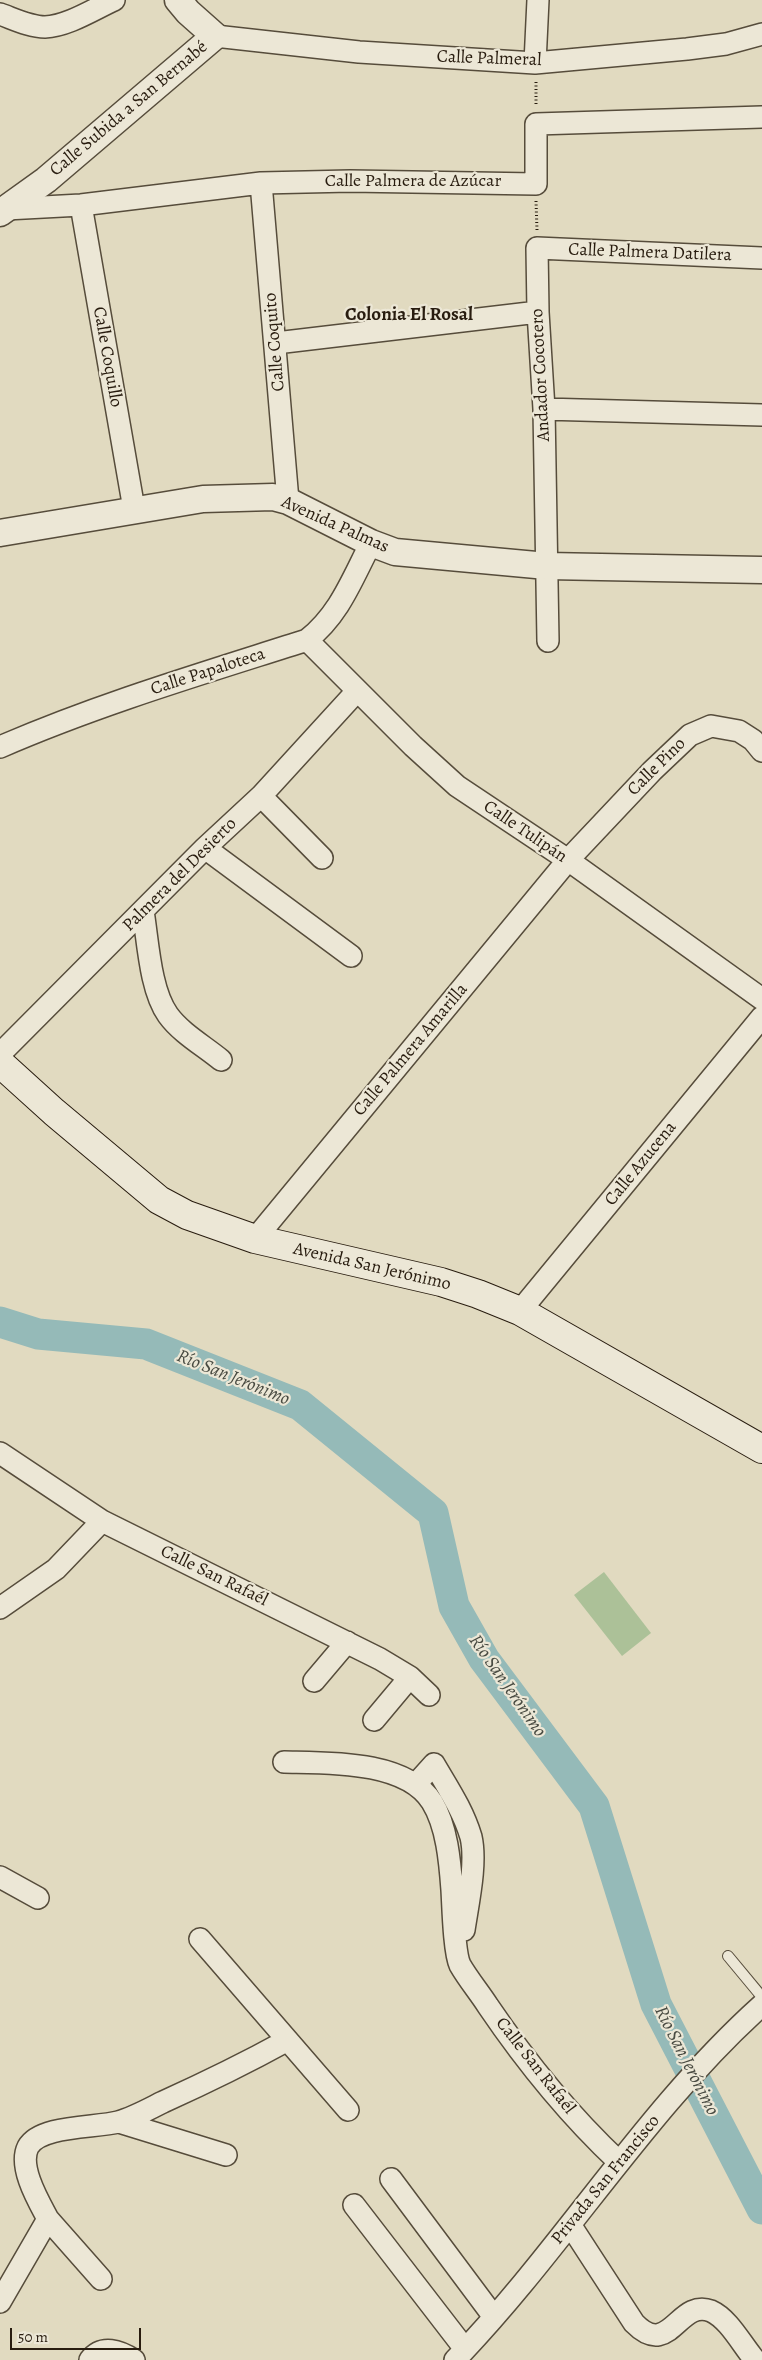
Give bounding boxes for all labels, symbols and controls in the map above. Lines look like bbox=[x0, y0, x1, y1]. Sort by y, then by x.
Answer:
street label: Calle Subida a San Bernabé bbox=[46, 37, 212, 181]
street label: Calle Palmeral bbox=[436, 46, 542, 72]
street label: Calle Palmera de Azúcar bbox=[325, 171, 501, 193]
street label: Calle Palmera Datilera bbox=[568, 239, 732, 267]
street label: Calle Coquito bbox=[260, 292, 290, 392]
district label: Colonia El Rosal bbox=[345, 304, 473, 326]
street label: Calle Coquillo bbox=[88, 305, 126, 409]
street label: Andador Cocotero bbox=[527, 308, 555, 442]
street label: Avenida Palmas bbox=[278, 492, 392, 558]
street label: Calle Papaloteca bbox=[148, 643, 268, 701]
street label: Calle Pino bbox=[623, 733, 691, 801]
street label: Calle Tulipán bbox=[479, 796, 571, 868]
street label: Palmera del Desierto bbox=[118, 813, 242, 937]
street label: Calle Palmera Amarilla bbox=[349, 979, 473, 1121]
street label: Calle Azucena bbox=[600, 1117, 682, 1211]
street label: Avenida San Jerónimo bbox=[291, 1238, 453, 1296]
water label: Río San Jerónimo bbox=[173, 1345, 293, 1411]
street label: Calle San Rafaél bbox=[157, 1541, 271, 1611]
water label: Río San Jerónimo bbox=[463, 1630, 551, 1742]
water label: Río San Jerónimo bbox=[649, 2002, 723, 2120]
street label: Calle San Rafaél bbox=[491, 2013, 579, 2119]
street label: Privada San Francisco bbox=[547, 2111, 665, 2249]
scale bar bbox=[12, 2318, 144, 2350]
text: 50 m bbox=[18, 2327, 48, 2347]

